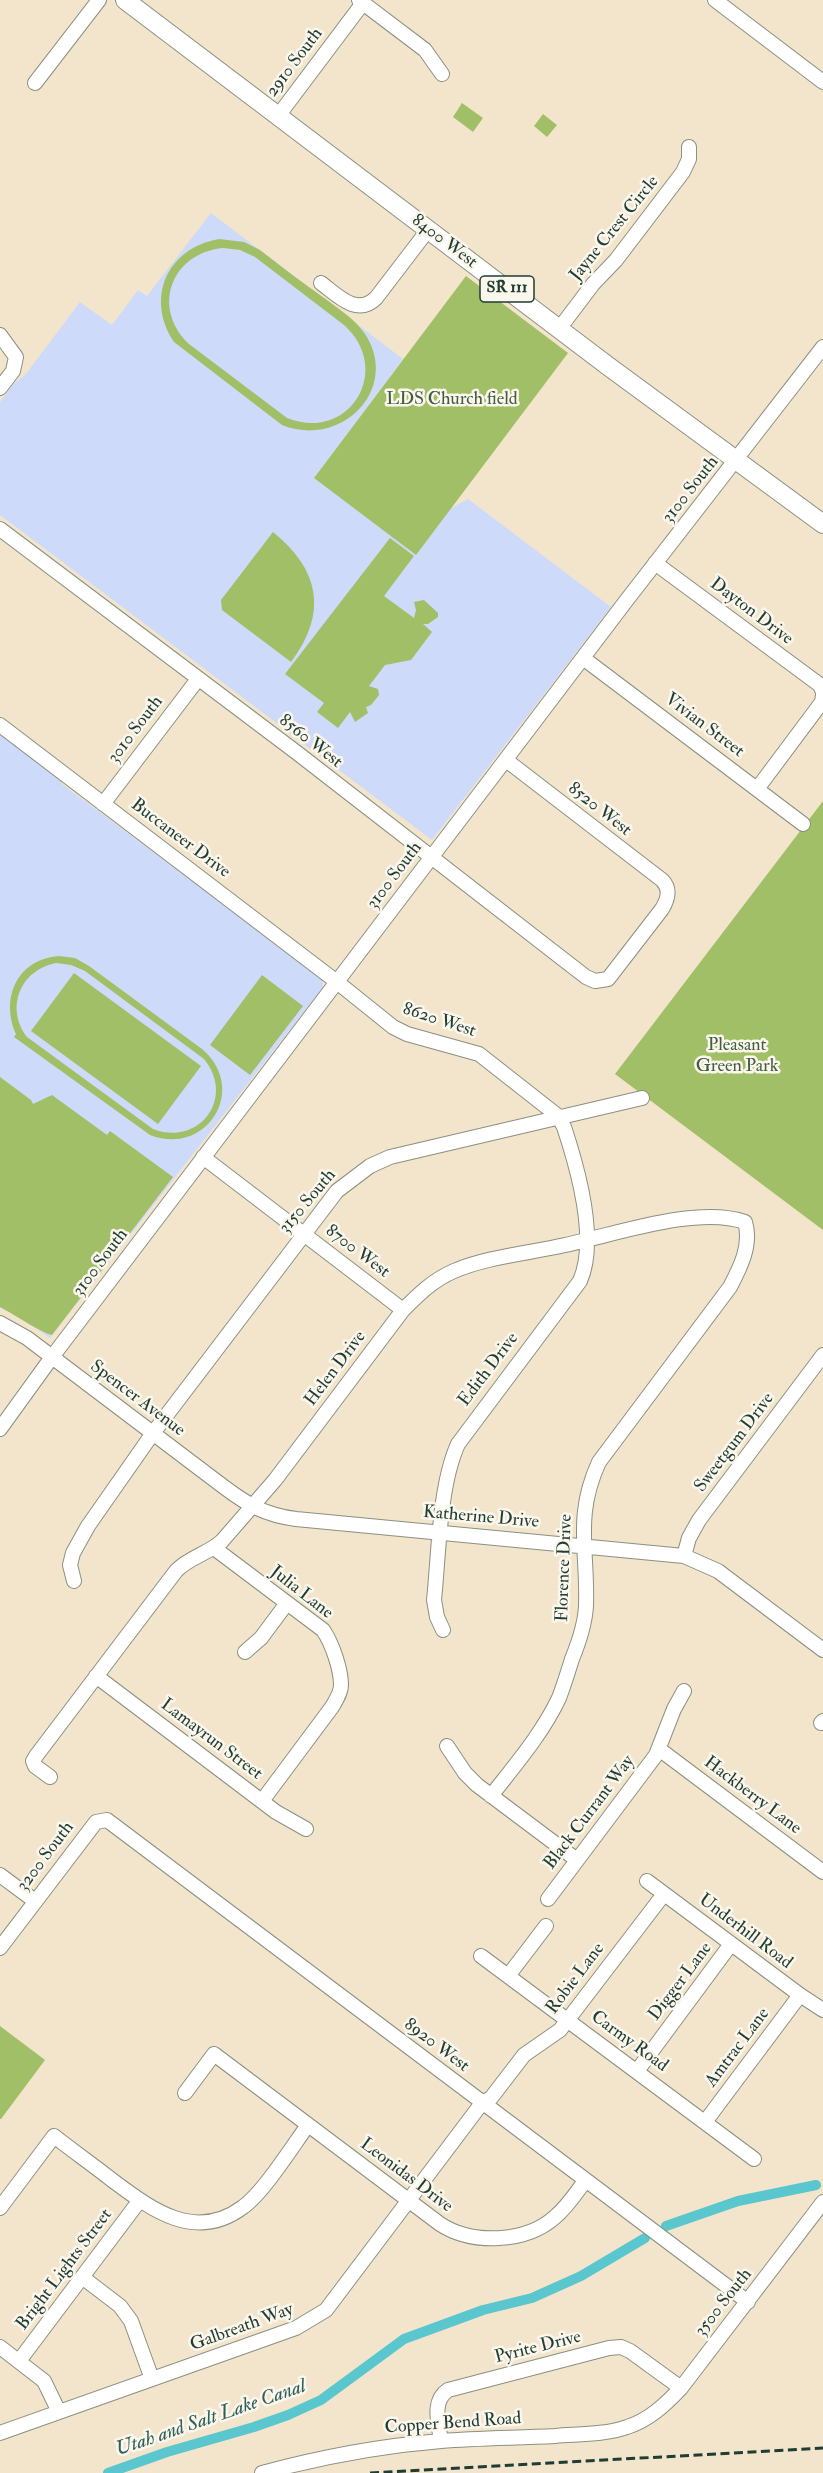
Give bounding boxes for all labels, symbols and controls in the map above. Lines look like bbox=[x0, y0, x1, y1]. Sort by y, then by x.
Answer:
street label: 2910 South bbox=[262, 24, 328, 102]
street label: Jayne Crest Circle bbox=[566, 172, 664, 286]
street label: 8400 West bbox=[407, 210, 481, 274]
road number: SR 111 bbox=[480, 276, 534, 302]
park label: LDS Church field bbox=[386, 389, 518, 411]
street label: 3100 South bbox=[658, 452, 724, 528]
street label: Dayton Drive bbox=[705, 574, 797, 650]
street label: Vivian Street bbox=[660, 689, 748, 763]
street label: 3010 South bbox=[104, 692, 168, 768]
street label: 8560 West bbox=[274, 711, 346, 773]
street label: 8520 West bbox=[563, 779, 635, 841]
street label: Buccaneer Drive bbox=[126, 795, 234, 883]
street label: 3100 South bbox=[363, 838, 427, 914]
street label: 8620 West bbox=[400, 999, 478, 1043]
park label: Pleasant Green Park bbox=[696, 1035, 778, 1078]
street label: 3150 South bbox=[275, 1165, 341, 1239]
street label: 8700 West bbox=[321, 1221, 393, 1283]
street label: 3100 South bbox=[69, 1225, 133, 1301]
street label: Helen Drive bbox=[301, 1327, 371, 1411]
street label: Edith Drive bbox=[454, 1329, 524, 1411]
street label: Spencer Avenue bbox=[85, 1356, 189, 1442]
street label: Sweetgum Drive bbox=[691, 1389, 779, 1497]
street label: Katherine Drive bbox=[422, 1502, 540, 1534]
street label: Florence Drive bbox=[552, 1514, 578, 1622]
street label: Julia Lane bbox=[265, 1562, 337, 1624]
street label: Lamayrun Street bbox=[156, 1695, 266, 1785]
street label: Black Currant Way bbox=[540, 1752, 640, 1874]
street label: Hackberry Lane bbox=[699, 1752, 805, 1840]
street label: 3200 South bbox=[13, 1818, 79, 1896]
street label: Underhill Road bbox=[694, 1890, 796, 1974]
street label: Robie Lane bbox=[542, 1939, 610, 2019]
street label: Digger Lane bbox=[645, 1939, 717, 2025]
street label: Amtrac Lane bbox=[701, 2004, 775, 2092]
street label: Carmy Road bbox=[586, 2007, 672, 2077]
street label: 8920 West bbox=[399, 2014, 473, 2078]
street label: Leonidas Drive bbox=[355, 2134, 457, 2218]
street label: Bright Lights Street bbox=[12, 2205, 118, 2335]
street label: 3500 South bbox=[691, 2265, 757, 2341]
street label: Galbreath Way bbox=[187, 2299, 297, 2357]
street label: Pyrite Drive bbox=[493, 2327, 583, 2369]
water label: Utah and Salt Lake Canal bbox=[113, 2375, 309, 2463]
street label: Copper Bend Road bbox=[384, 2408, 522, 2440]

